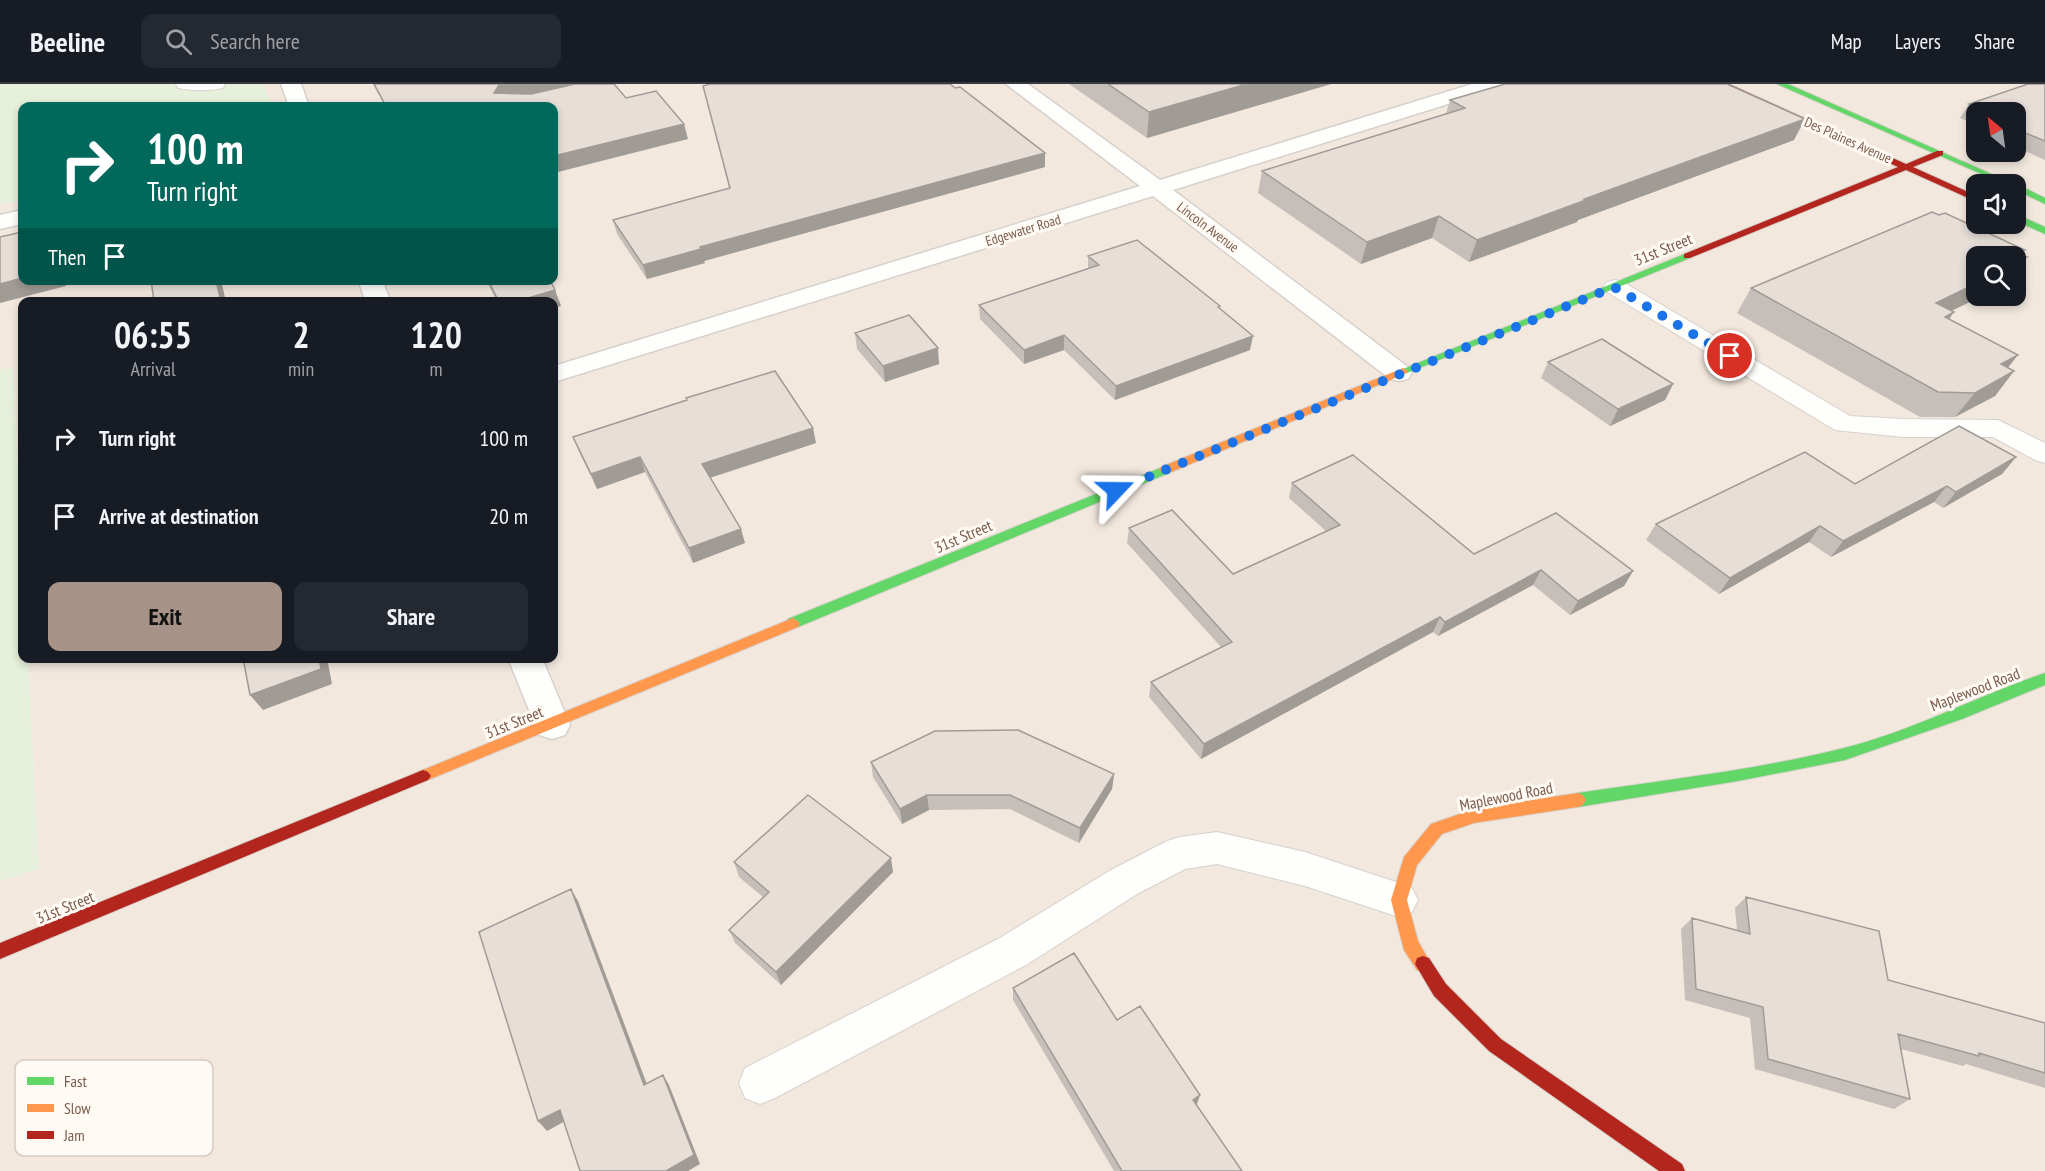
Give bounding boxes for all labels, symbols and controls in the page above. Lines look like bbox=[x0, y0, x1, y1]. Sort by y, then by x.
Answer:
search box bbox=[141, 14, 561, 68]
text: Beeline bbox=[30, 23, 105, 60]
icon: search bbox=[162, 25, 195, 58]
text: Search here bbox=[210, 27, 300, 55]
text: Map bbox=[1831, 28, 1862, 55]
text: Layers bbox=[1895, 28, 1941, 55]
text: Share bbox=[1974, 28, 2015, 55]
north arrow bbox=[1966, 102, 2026, 162]
map controls bbox=[1966, 102, 2026, 306]
street label: Des Plaines Avenue bbox=[1802, 113, 1895, 167]
text: 100 m bbox=[147, 121, 244, 176]
icon: right bbox=[48, 126, 126, 204]
text: Turn right bbox=[147, 174, 238, 208]
button: sound bbox=[1966, 174, 2026, 234]
street label: Lincoln Avenue bbox=[1173, 198, 1243, 256]
street label: Edgewater Road bbox=[983, 210, 1063, 250]
street label: 31st Street bbox=[1631, 228, 1695, 270]
icon: arrive bbox=[98, 240, 131, 273]
text: Then bbox=[48, 243, 86, 271]
button: search bbox=[1966, 246, 2026, 306]
text: 06:55 bbox=[114, 311, 192, 358]
text: 2 bbox=[292, 311, 310, 358]
text: 120 bbox=[410, 311, 462, 358]
pin bbox=[1704, 330, 1755, 381]
icon: arrive bbox=[1713, 339, 1746, 372]
text: Arrival bbox=[130, 356, 176, 382]
text: min bbox=[288, 356, 314, 382]
text: m bbox=[430, 356, 443, 382]
icon: right bbox=[48, 422, 81, 455]
text: Turn right bbox=[99, 424, 176, 452]
text: 100 m bbox=[479, 424, 528, 452]
position arrow bbox=[1084, 458, 1148, 522]
icon: arrive bbox=[48, 500, 81, 533]
text: Arrive at destination bbox=[99, 502, 259, 530]
text: 20 m bbox=[489, 502, 528, 530]
street label: 31st Street bbox=[931, 515, 995, 557]
button: Exit bbox=[48, 582, 282, 651]
button: Share bbox=[294, 582, 528, 651]
street label: Maplewood Road bbox=[1927, 663, 2023, 715]
street label: 31st Street bbox=[482, 701, 546, 743]
street label: Maplewood Road bbox=[1458, 777, 1554, 815]
street label: 31st Street bbox=[33, 886, 97, 928]
legend bbox=[15, 1060, 213, 1156]
text: Fast bbox=[64, 1071, 87, 1091]
text: Slow bbox=[64, 1098, 91, 1118]
text: Jam bbox=[63, 1125, 85, 1145]

